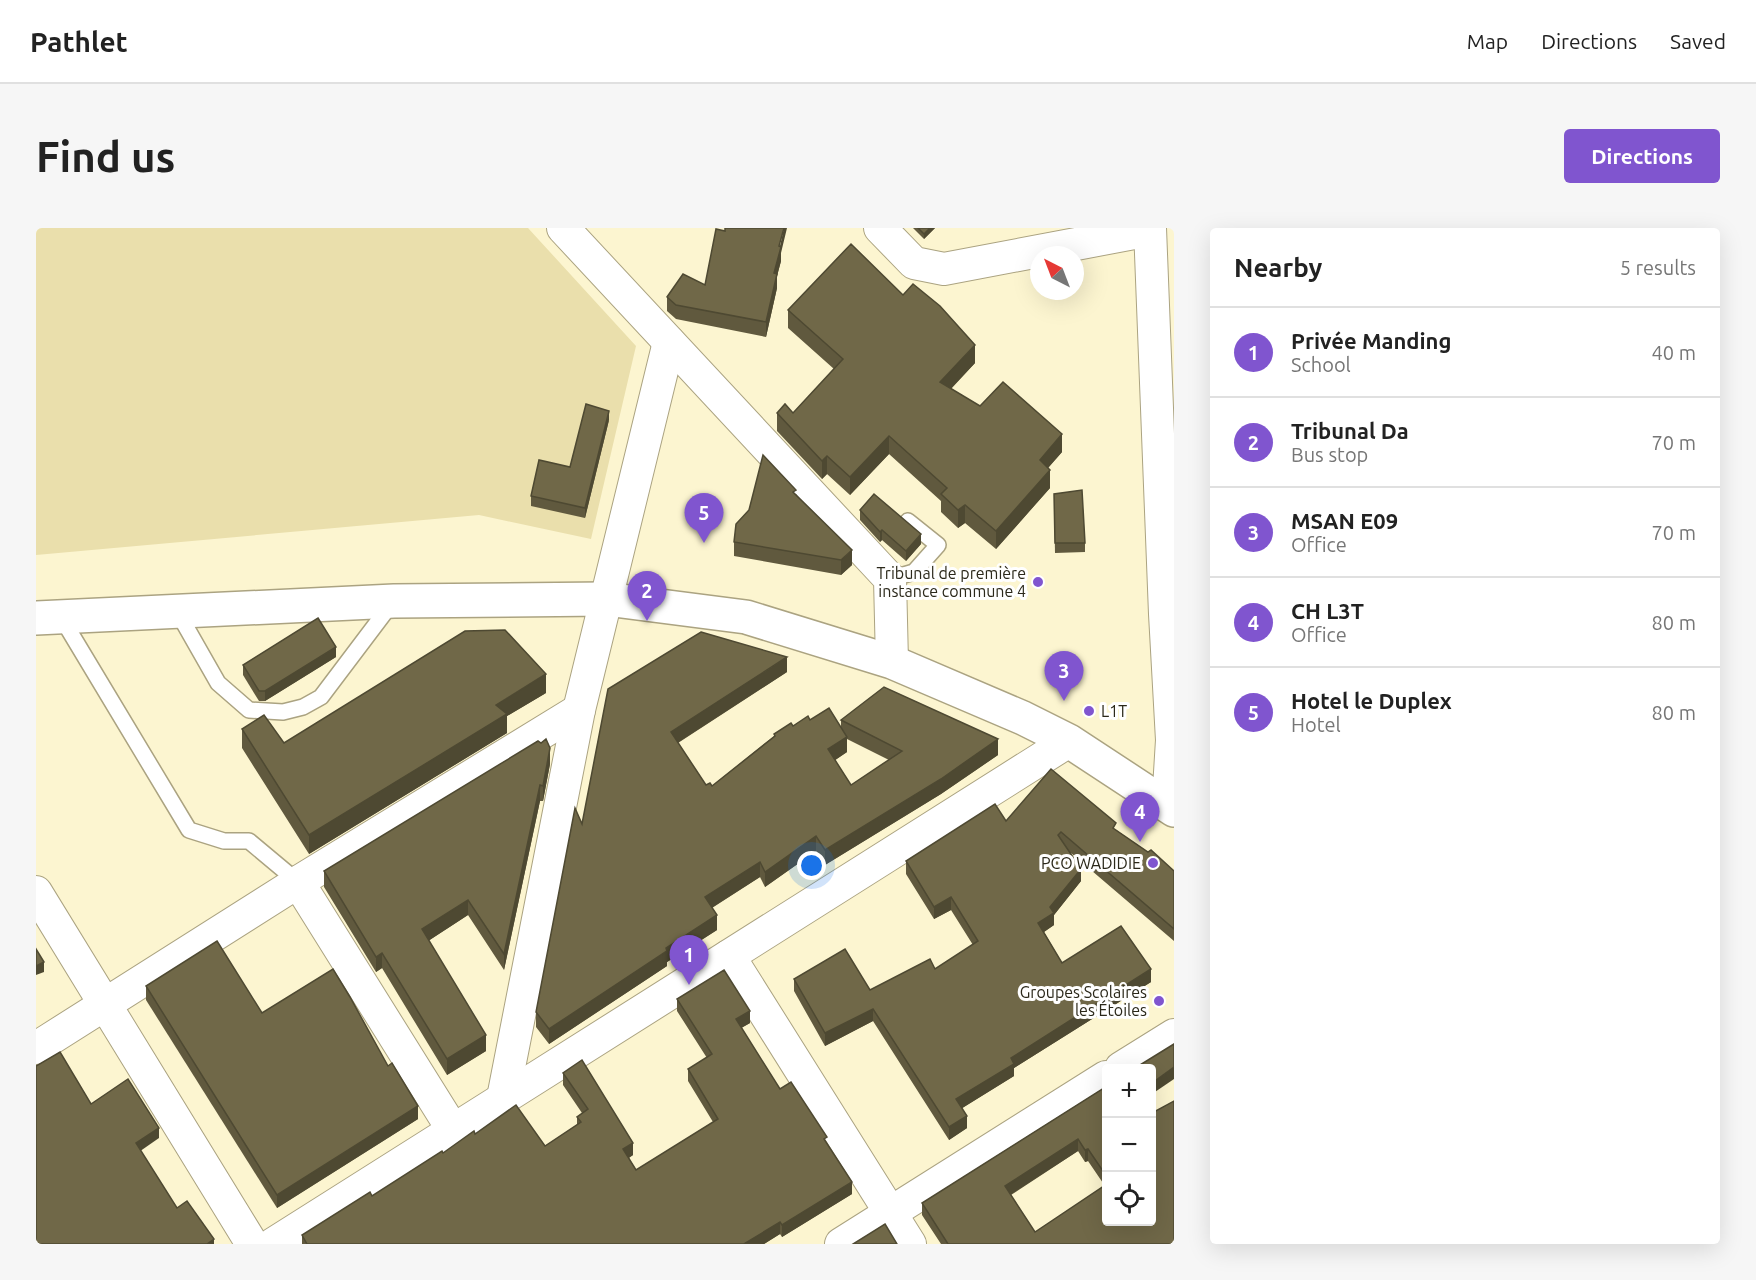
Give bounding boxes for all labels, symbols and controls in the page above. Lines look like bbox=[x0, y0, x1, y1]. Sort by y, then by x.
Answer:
text: Pathlet bbox=[30, 26, 128, 57]
text: Map bbox=[1467, 29, 1508, 53]
text: Directions bbox=[1541, 29, 1637, 53]
text: Saved bbox=[1670, 29, 1726, 53]
button: Directions bbox=[1564, 129, 1720, 183]
text: Find us bbox=[36, 133, 175, 180]
north arrow bbox=[1030, 246, 1084, 300]
text: Nearby bbox=[1234, 253, 1322, 282]
text: 5 results bbox=[1620, 256, 1696, 279]
text: Privée Manding bbox=[1291, 328, 1451, 353]
text: 1 bbox=[1248, 341, 1259, 364]
text: 40 m bbox=[1652, 341, 1696, 364]
text: School bbox=[1291, 353, 1351, 376]
text: Tribunal Da bbox=[1291, 418, 1409, 443]
text: 2 bbox=[1248, 431, 1259, 454]
text: 70 m bbox=[1652, 431, 1696, 454]
text: Bus stop bbox=[1291, 443, 1368, 466]
pin: 5 bbox=[684, 494, 724, 543]
text: MSAN E09 bbox=[1291, 508, 1398, 533]
text: 3 bbox=[1248, 521, 1259, 544]
text: 70 m bbox=[1652, 521, 1696, 544]
text: Office bbox=[1291, 533, 1347, 556]
place label: Tribunal de première instance commune 4 bbox=[876, 564, 1026, 600]
pin: 2 bbox=[628, 572, 666, 621]
marker: Tribunal de première instance commune 4 bbox=[1031, 575, 1045, 589]
text: CH L3T bbox=[1291, 598, 1364, 623]
text: 4 bbox=[1248, 611, 1259, 634]
text: 80 m bbox=[1652, 611, 1696, 634]
text: Office bbox=[1291, 623, 1347, 646]
pin: 3 bbox=[1044, 652, 1084, 701]
text: Hotel le Duplex bbox=[1291, 688, 1452, 713]
text: 5 bbox=[1248, 701, 1259, 724]
text: 80 m bbox=[1652, 701, 1696, 724]
place label: L1T bbox=[1101, 702, 1127, 720]
marker: L1T bbox=[1082, 704, 1096, 718]
text: Hotel bbox=[1291, 713, 1341, 736]
pin: 4 bbox=[1120, 792, 1160, 842]
your location bbox=[797, 851, 826, 880]
place label: PCO WADIDIE bbox=[1041, 854, 1141, 872]
marker: PCO WADIDIE bbox=[1146, 856, 1160, 870]
pin: 1 bbox=[670, 936, 708, 985]
place label: Groupes Scolaires les Étoiles bbox=[1020, 983, 1147, 1019]
marker: Groupes Scolaires les Étoiles bbox=[1152, 994, 1166, 1008]
map controls bbox=[1102, 1064, 1156, 1226]
button: + bbox=[1102, 1064, 1156, 1118]
button: − bbox=[1102, 1118, 1156, 1172]
button: locate bbox=[1102, 1172, 1156, 1226]

